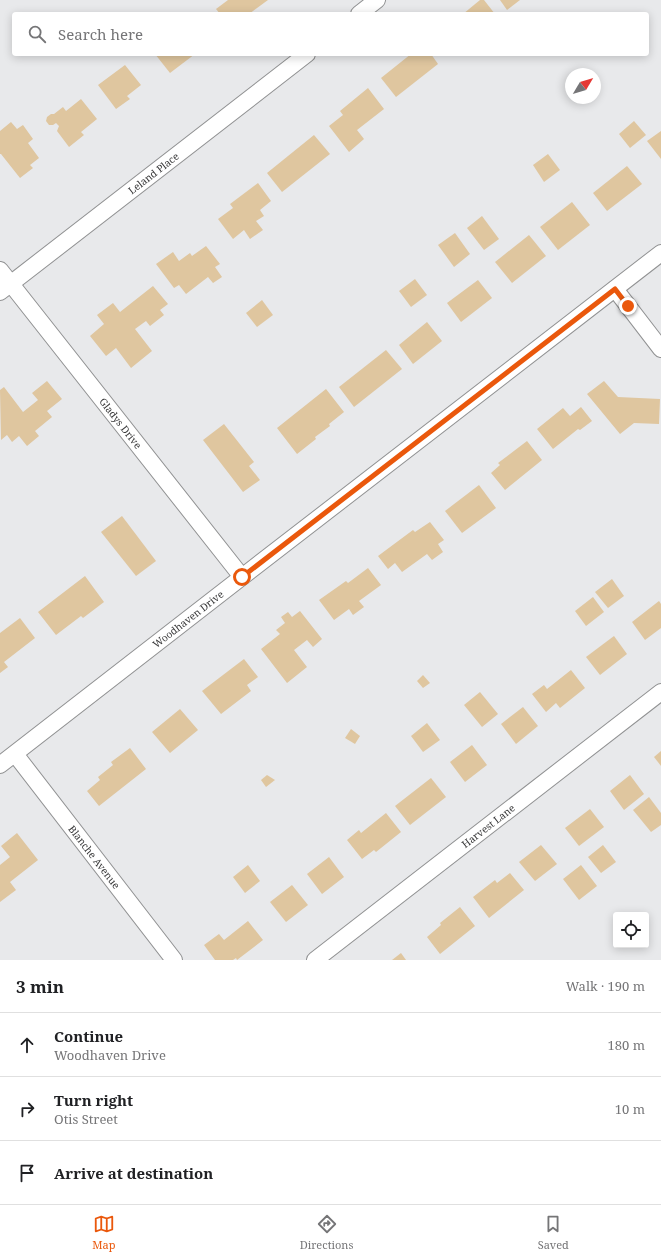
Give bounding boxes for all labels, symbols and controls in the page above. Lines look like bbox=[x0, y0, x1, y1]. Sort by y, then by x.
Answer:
search box bbox=[12, 12, 649, 56]
icon: search bbox=[26, 23, 48, 45]
text: Search here bbox=[58, 24, 143, 44]
north arrow bbox=[565, 68, 601, 104]
street label: Leland Place bbox=[125, 149, 182, 197]
route end bbox=[619, 297, 637, 315]
street label: Gladys Drive bbox=[96, 395, 145, 451]
route start bbox=[233, 568, 251, 586]
street label: Woodhaven Drive bbox=[150, 587, 226, 651]
street label: Harvest Lane bbox=[459, 801, 518, 851]
street label: Blanche Avenue bbox=[65, 822, 123, 892]
map controls bbox=[613, 912, 649, 948]
button: locate bbox=[613, 912, 649, 948]
text: 3 min bbox=[16, 975, 64, 998]
text: Walk · 190 m bbox=[566, 977, 645, 995]
text: Continue bbox=[54, 1026, 123, 1046]
icon: ahead bbox=[16, 1034, 38, 1056]
text: 180 m bbox=[608, 1036, 645, 1054]
text: Woodhaven Drive bbox=[54, 1046, 166, 1064]
text: Turn right bbox=[54, 1090, 133, 1110]
icon: right bbox=[16, 1098, 38, 1120]
text: 10 m bbox=[615, 1100, 645, 1118]
text: Otis Street bbox=[54, 1110, 118, 1128]
icon: arrive bbox=[16, 1162, 38, 1184]
text: Arrive at destination bbox=[54, 1163, 213, 1183]
tab: Map bbox=[92, 1213, 115, 1252]
tab: Directions bbox=[300, 1213, 353, 1252]
tab: Saved bbox=[538, 1213, 569, 1252]

